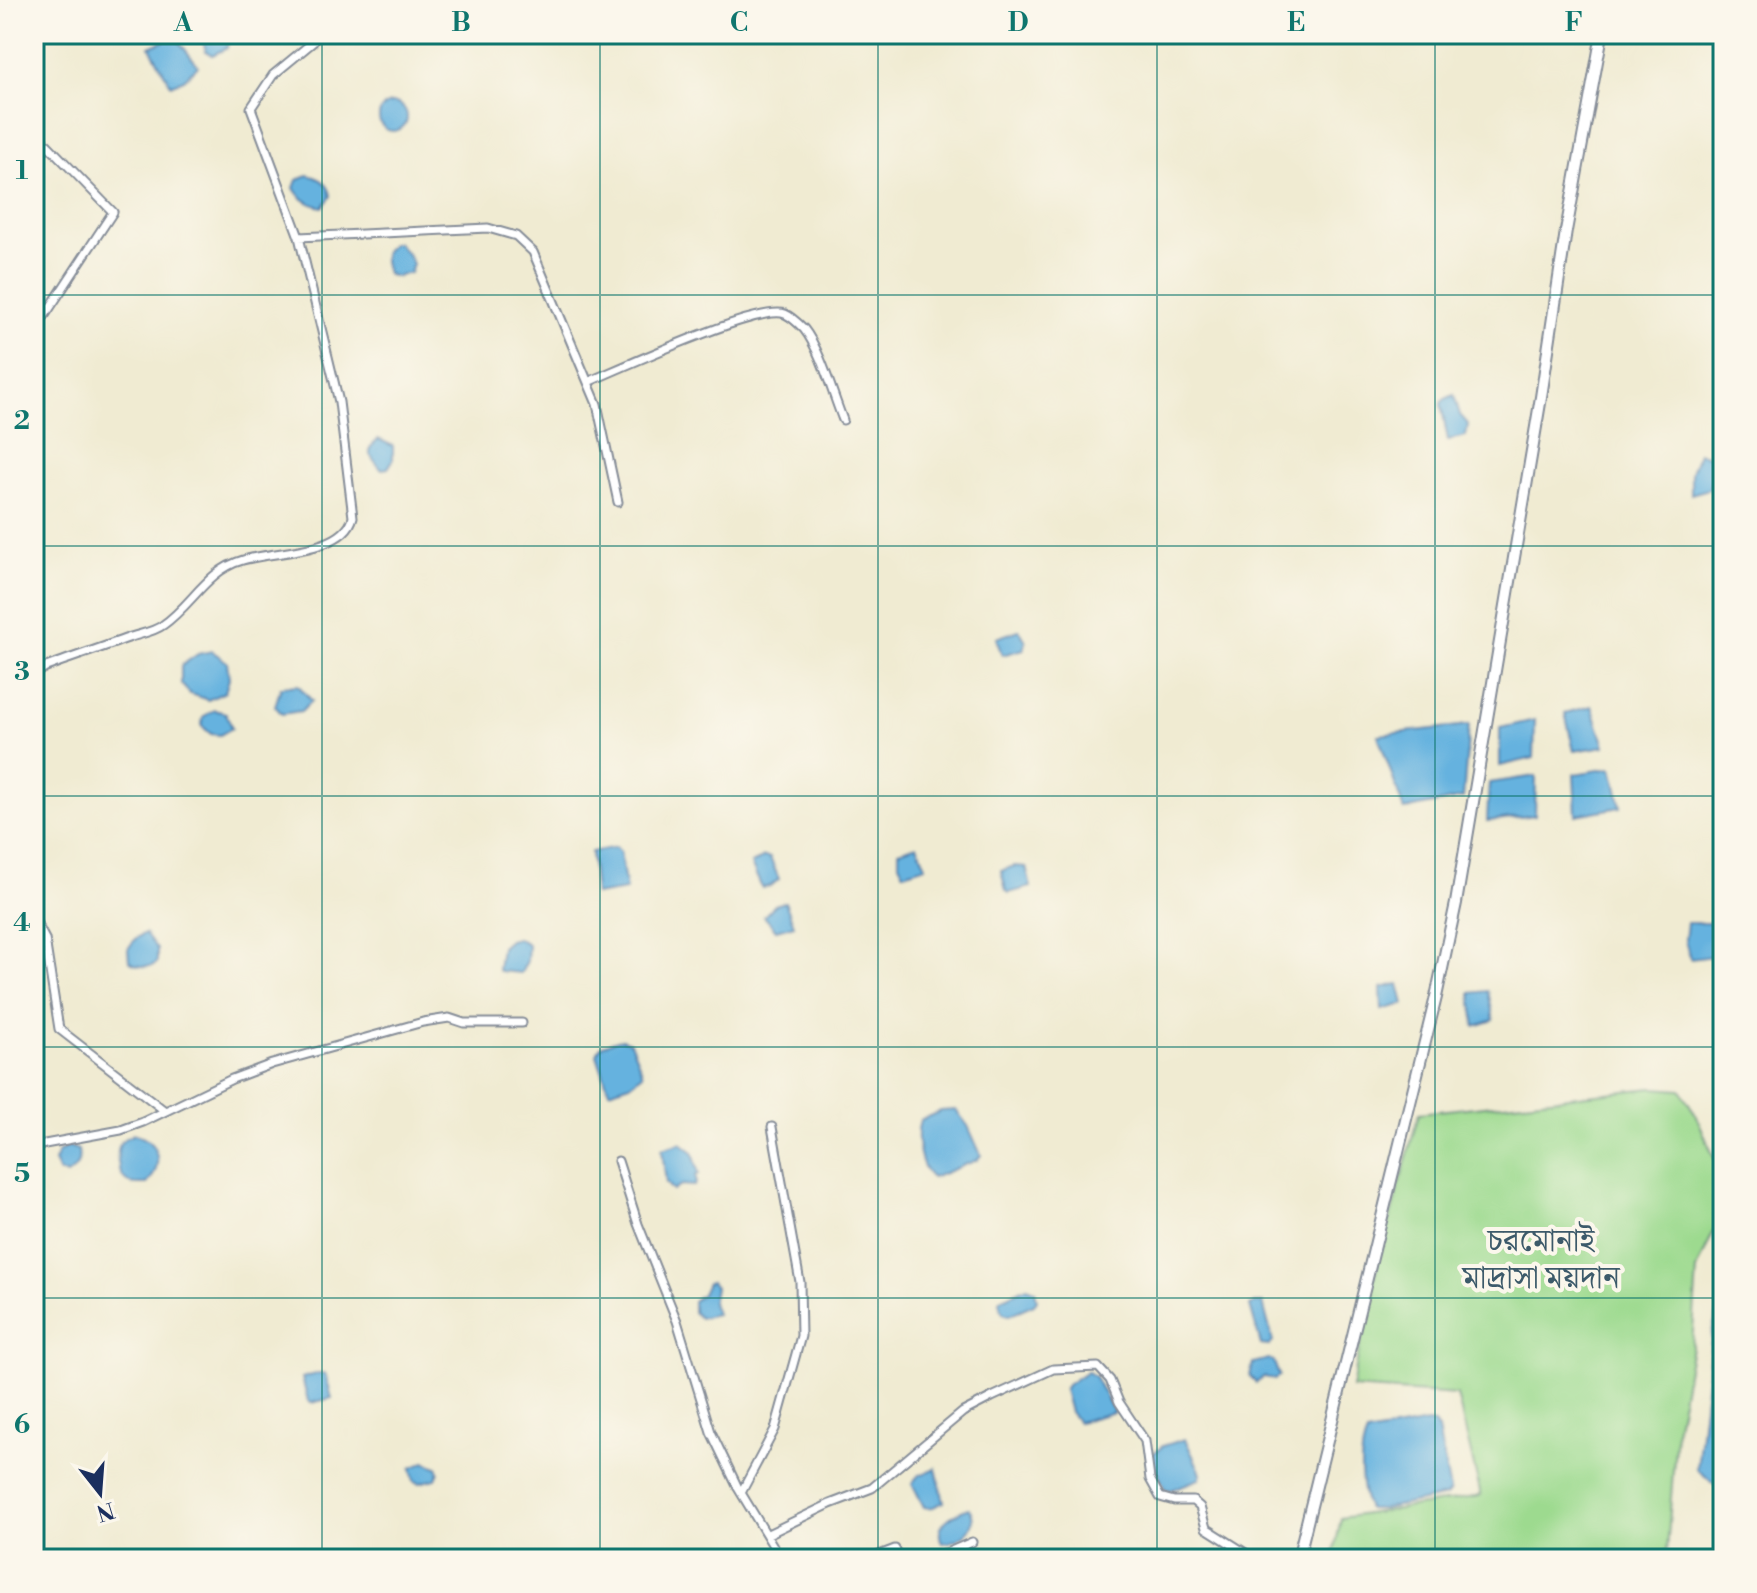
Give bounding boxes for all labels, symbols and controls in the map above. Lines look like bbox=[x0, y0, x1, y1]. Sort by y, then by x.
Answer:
text: A bbox=[173, 7, 193, 39]
text: B bbox=[451, 7, 471, 39]
text: C bbox=[730, 7, 748, 39]
text: D bbox=[1008, 7, 1028, 39]
text: E bbox=[1287, 7, 1305, 39]
text: F bbox=[1565, 7, 1583, 39]
text: 1 bbox=[16, 155, 29, 187]
text: 2 bbox=[14, 405, 30, 437]
text: 3 bbox=[14, 656, 30, 688]
text: 4 bbox=[13, 907, 31, 939]
text: 5 bbox=[14, 1158, 30, 1190]
park label: চরমোনাই মাদ্রাসা ময়দান bbox=[1461, 1221, 1621, 1298]
text: 6 bbox=[14, 1409, 30, 1441]
north arrow bbox=[60, 1453, 140, 1533]
text: N bbox=[93, 1495, 118, 1526]

